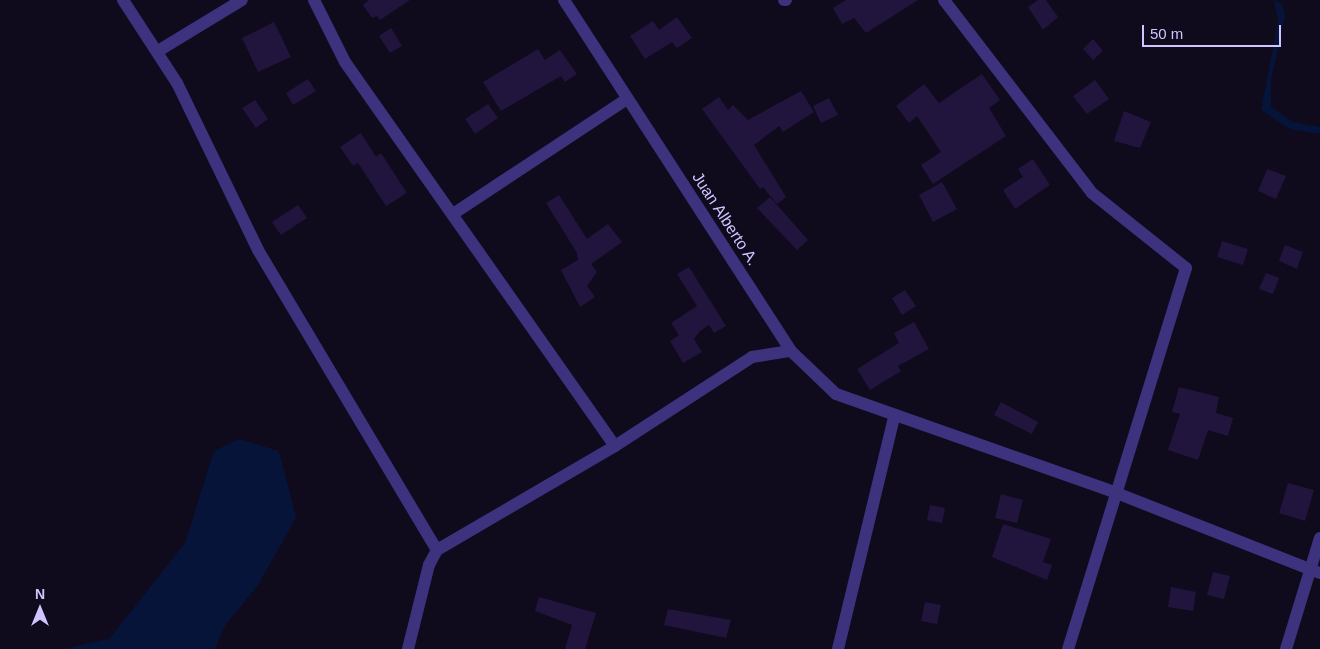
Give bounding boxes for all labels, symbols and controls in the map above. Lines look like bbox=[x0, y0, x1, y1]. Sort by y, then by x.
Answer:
scale bar bbox=[1145, 15, 1284, 47]
text: 50 m bbox=[1150, 25, 1183, 42]
street label: Juan Alberto A. bbox=[687, 168, 763, 270]
north arrow bbox=[15, 584, 65, 634]
text: N bbox=[35, 586, 45, 602]

